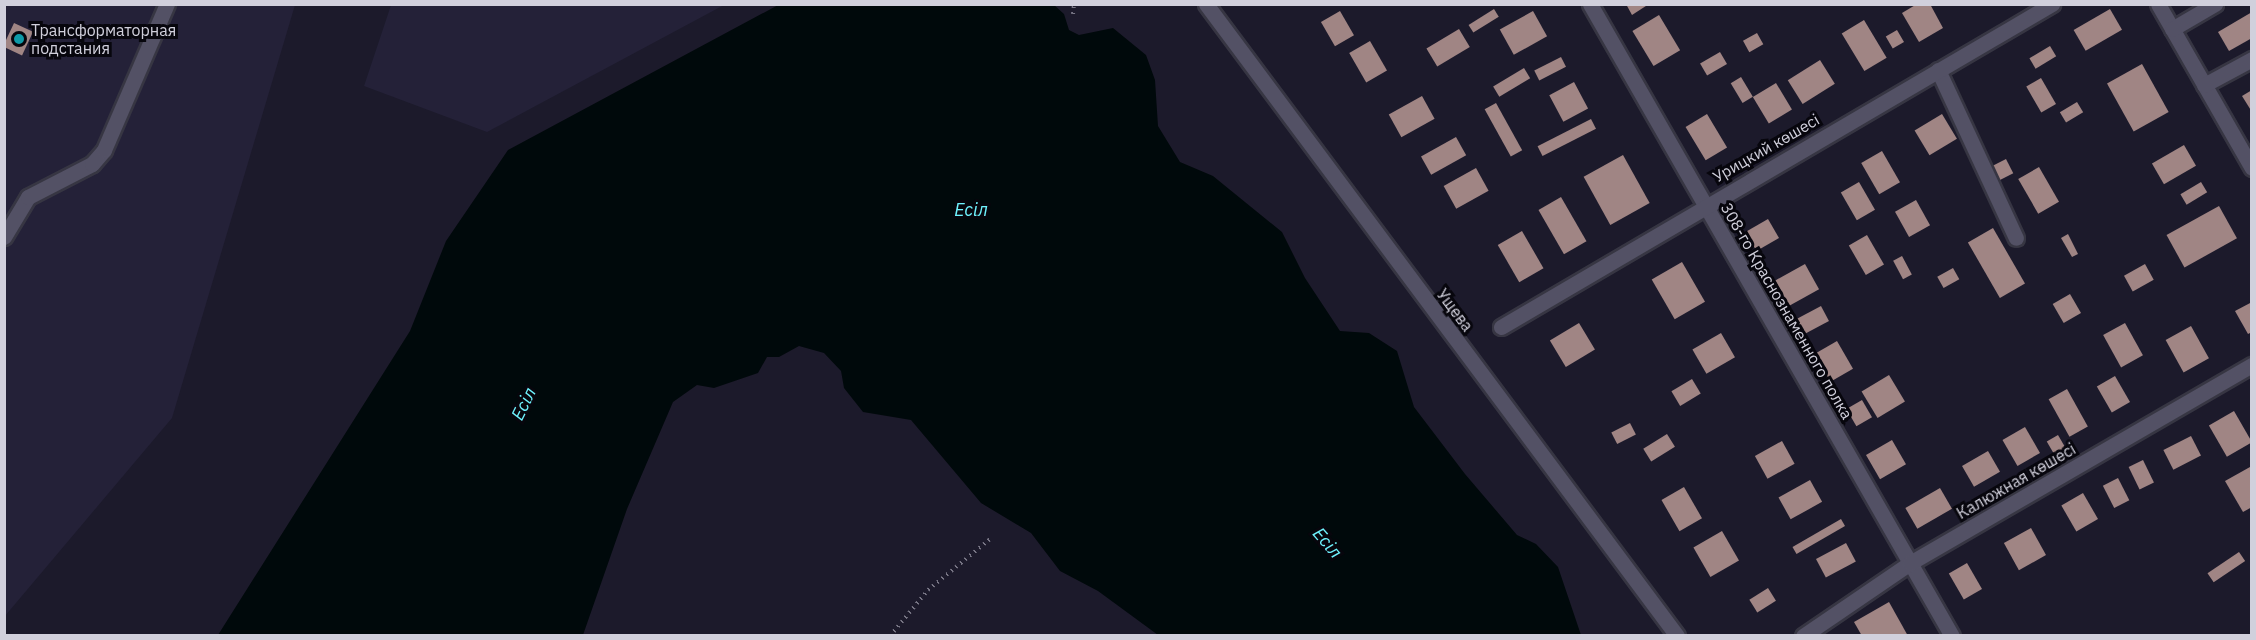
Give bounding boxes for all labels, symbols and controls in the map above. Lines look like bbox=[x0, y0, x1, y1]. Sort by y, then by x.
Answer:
place label: Трансформаторная подстания bbox=[31, 20, 176, 58]
marker: Трансформаторная подстания bbox=[12, 32, 26, 46]
street label: Урицкий көшесі bbox=[1709, 110, 1823, 186]
water label: Есіл bbox=[954, 199, 988, 221]
street label: 308-го Краснознаменного полка bbox=[1717, 199, 1857, 423]
street label: Ущева bbox=[1433, 285, 1477, 335]
water label: Есіл bbox=[507, 384, 541, 424]
street label: Калюжная көшесі bbox=[1953, 439, 2079, 523]
water label: Есіл bbox=[1308, 523, 1346, 563]

